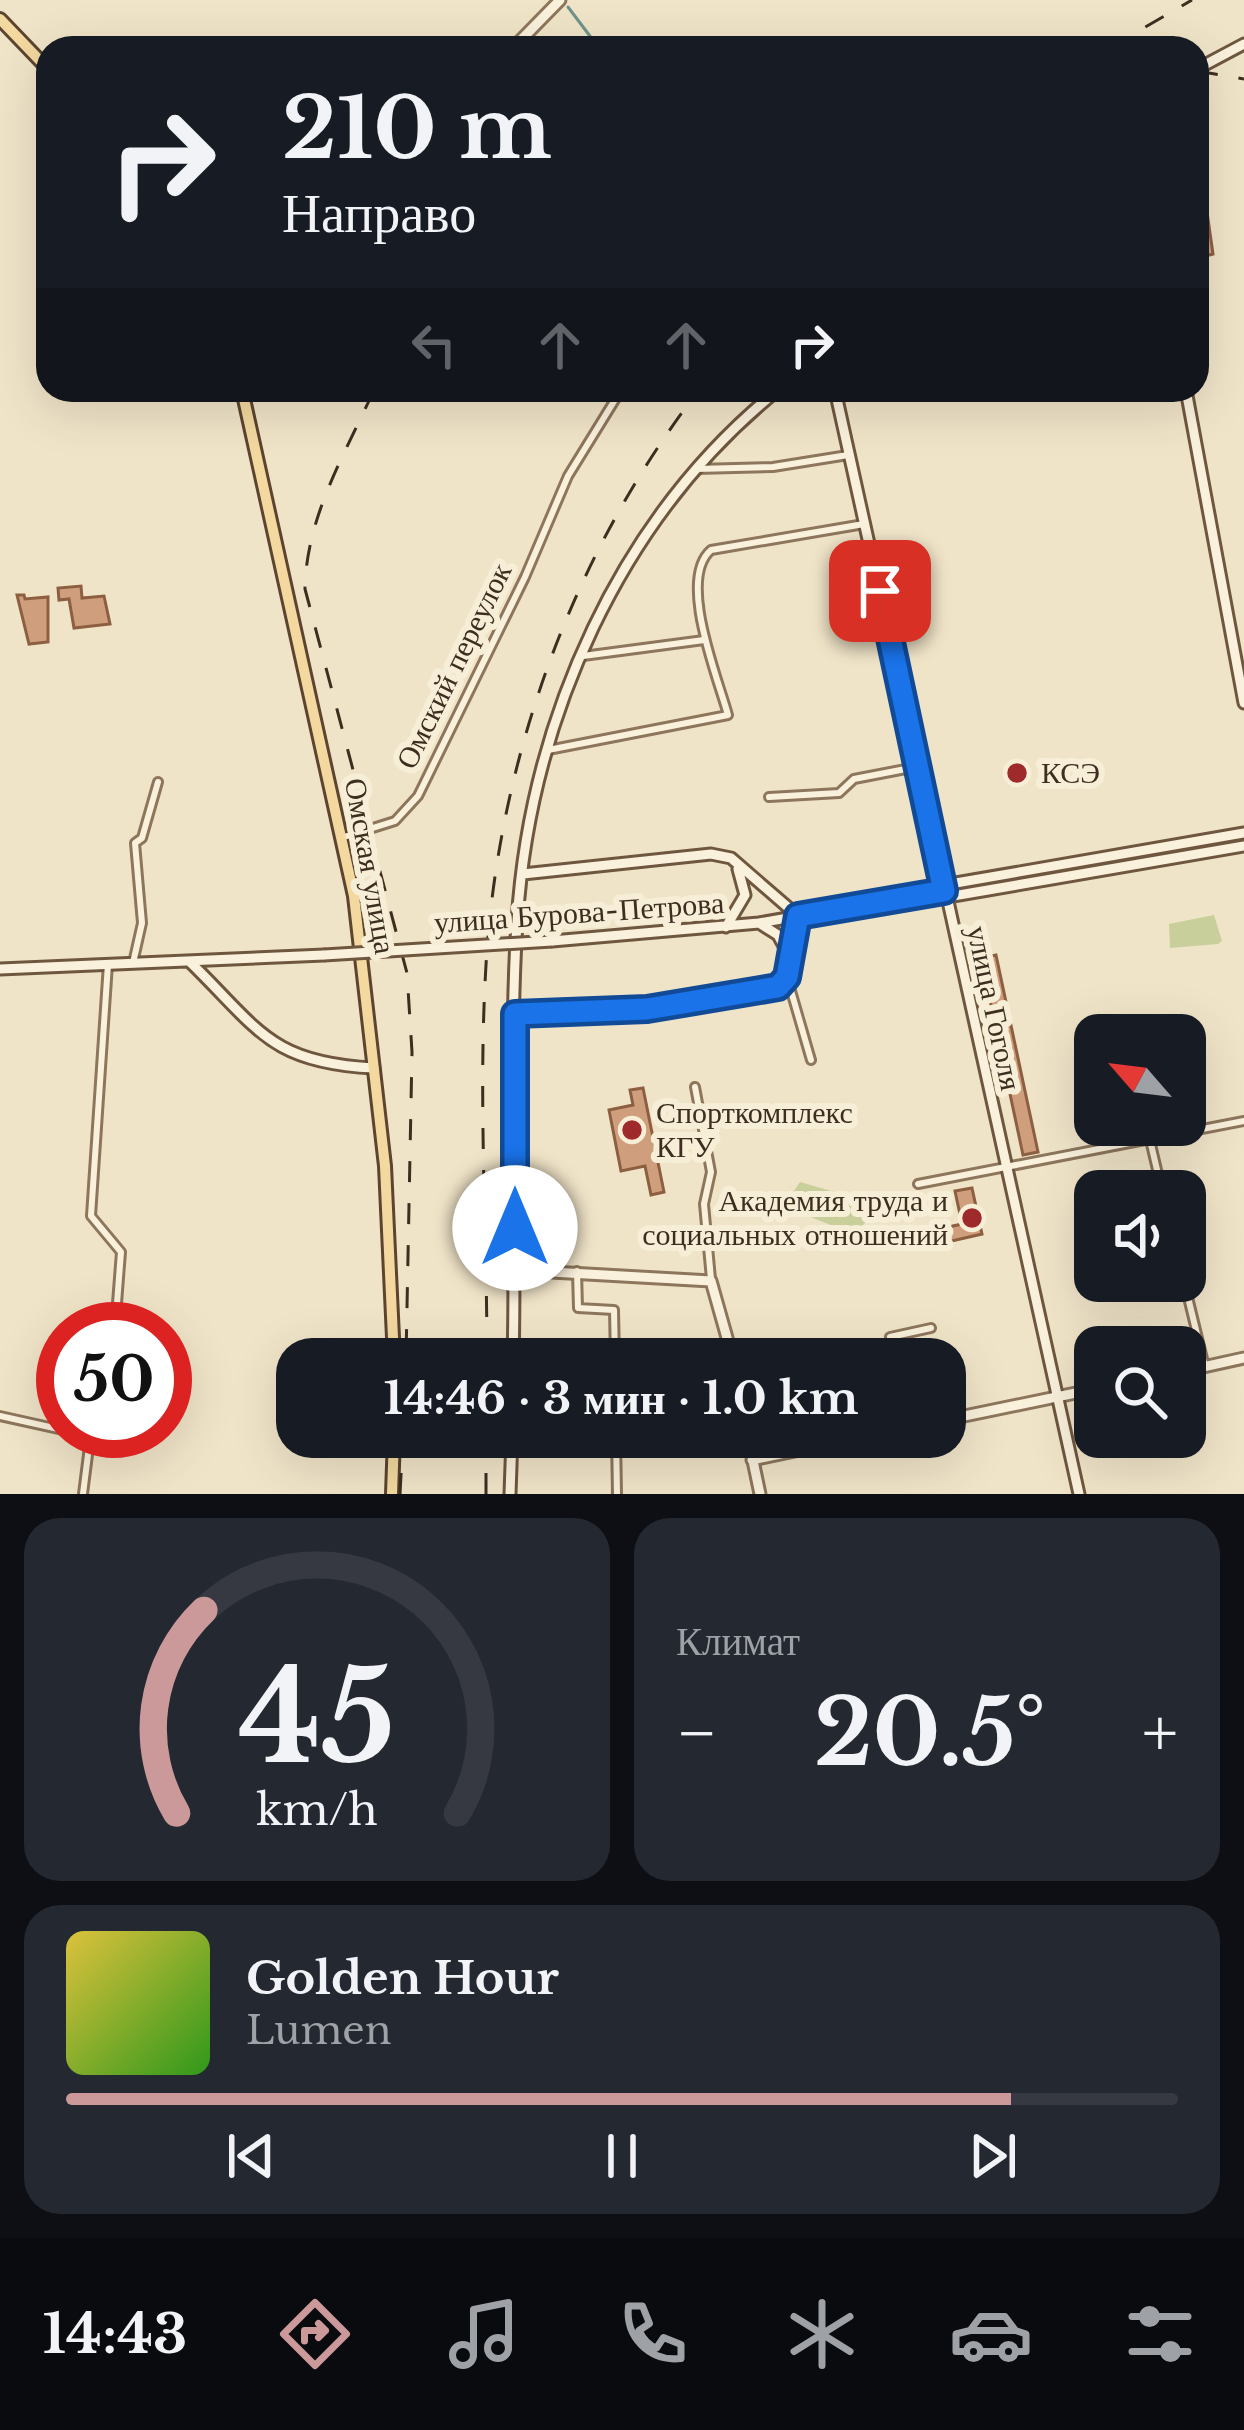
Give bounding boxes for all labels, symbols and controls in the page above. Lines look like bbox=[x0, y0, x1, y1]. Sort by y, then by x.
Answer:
text: 210 m bbox=[282, 77, 552, 181]
icon: right bbox=[84, 84, 240, 240]
text: Направо bbox=[282, 180, 476, 247]
icon: left bbox=[401, 312, 467, 378]
icon: ahead bbox=[527, 312, 593, 378]
icon: ahead bbox=[653, 312, 719, 378]
icon: right bbox=[779, 312, 845, 378]
pin bbox=[829, 540, 931, 642]
street label: Омский переулок bbox=[388, 556, 520, 775]
icon: arrive bbox=[847, 558, 913, 624]
place label: КСЭ bbox=[1041, 754, 1100, 791]
marker: КСЭ bbox=[1004, 760, 1030, 786]
street label: Омская улица bbox=[337, 775, 404, 957]
street label: улица Бурова-Петрова bbox=[433, 884, 725, 941]
street label: улица Гоголя bbox=[959, 922, 1030, 1094]
north arrow bbox=[1074, 1014, 1206, 1146]
map controls bbox=[1074, 1014, 1206, 1458]
place label: Спорткомплекс КГУ bbox=[656, 1094, 853, 1165]
marker: Спорткомплекс КГУ bbox=[619, 1117, 645, 1143]
position arrow bbox=[452, 1165, 578, 1291]
button: sound bbox=[1074, 1170, 1206, 1302]
place label: Академия труда и социальных отношений bbox=[642, 1182, 948, 1253]
marker: Академия труда и социальных отношений bbox=[959, 1205, 985, 1231]
speed limit sign: 50 bbox=[36, 1302, 192, 1458]
button: search bbox=[1074, 1326, 1206, 1458]
text: 14:46 · 3 мин · 1.0 km bbox=[384, 1370, 858, 1426]
text: Климат bbox=[676, 1617, 800, 1666]
text: 45 bbox=[238, 1641, 396, 1796]
text: 20.5° bbox=[814, 1678, 1046, 1789]
text: − bbox=[676, 1692, 718, 1774]
text: + bbox=[1142, 1692, 1178, 1774]
text: km/h bbox=[256, 1782, 378, 1836]
text: Golden Hour bbox=[246, 1950, 559, 2006]
text: Lumen bbox=[246, 2006, 392, 2055]
icon: previous bbox=[218, 2123, 284, 2189]
icon: pause bbox=[589, 2123, 655, 2189]
icon: next bbox=[960, 2123, 1026, 2189]
icon: directions bbox=[273, 2292, 357, 2376]
icon: music bbox=[442, 2292, 526, 2376]
icon: phone bbox=[611, 2292, 695, 2376]
icon: climate bbox=[780, 2292, 864, 2376]
icon: car bbox=[949, 2292, 1033, 2376]
icon: filters bbox=[1118, 2292, 1202, 2376]
text: 14:43 bbox=[43, 2301, 188, 2368]

